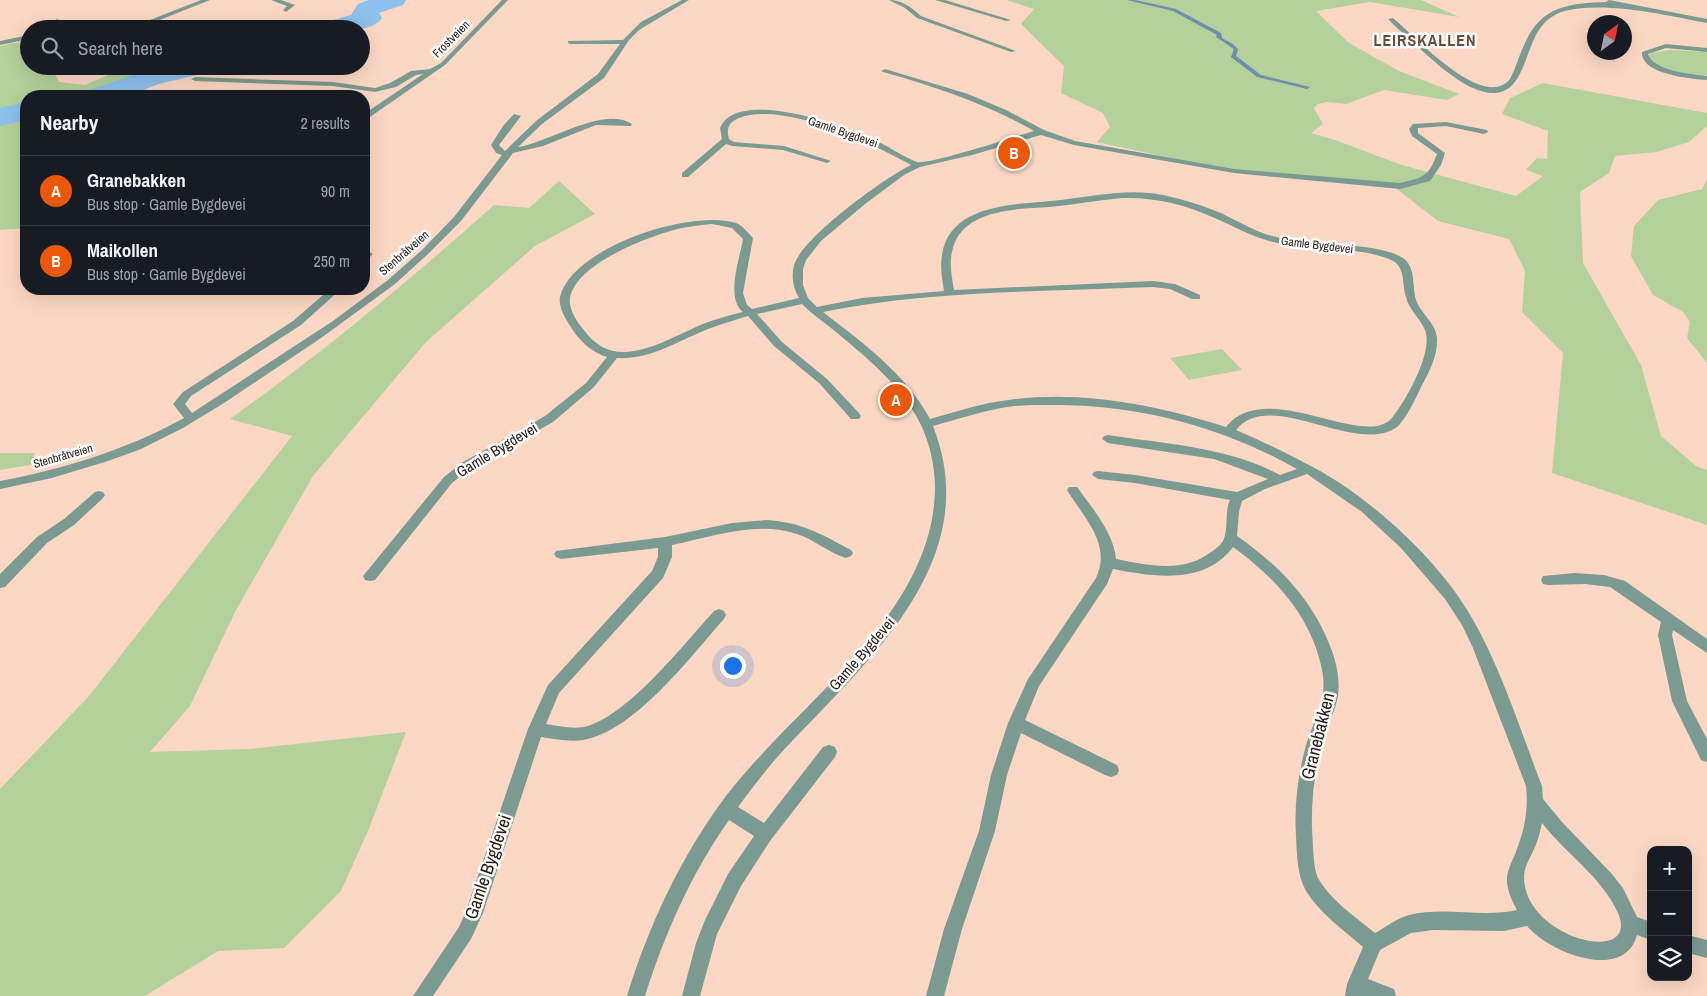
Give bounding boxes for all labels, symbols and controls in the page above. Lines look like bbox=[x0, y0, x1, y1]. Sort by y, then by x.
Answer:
north arrow bbox=[1587, 15, 1632, 60]
street label: Frostveien bbox=[429, 17, 473, 61]
search box bbox=[20, 20, 370, 75]
district label: LEIRSKALLEN bbox=[1374, 29, 1476, 51]
icon: search bbox=[38, 34, 66, 62]
text: Search here bbox=[78, 35, 163, 61]
text: Nearby bbox=[40, 108, 98, 137]
text: 2 results bbox=[300, 112, 350, 134]
street label: Gamle Bygdevei bbox=[806, 113, 880, 151]
pin: B bbox=[998, 134, 1030, 172]
text: Granebakken bbox=[87, 167, 186, 193]
text: A bbox=[51, 180, 61, 202]
text: 90 m bbox=[321, 180, 350, 202]
text: Bus stop · Gamle Bygdevei bbox=[87, 193, 246, 215]
street label: Stenbråtveien bbox=[376, 227, 432, 279]
street label: Gamle Bygdevei bbox=[1280, 233, 1354, 257]
text: Maikollen bbox=[87, 237, 158, 263]
text: B bbox=[51, 250, 61, 272]
text: 250 m bbox=[314, 250, 350, 272]
text: Bus stop · Gamle Bygdevei bbox=[87, 263, 246, 285]
pin: A bbox=[880, 381, 912, 419]
street label: Gamle Bygdevei bbox=[452, 417, 541, 482]
street label: Stenbråtveien bbox=[31, 440, 95, 472]
street label: Gamle Bygdevei bbox=[824, 612, 899, 695]
your location bbox=[720, 653, 746, 679]
street label: Granebakken bbox=[1295, 690, 1340, 782]
street label: Gamle Bygdevei bbox=[458, 811, 517, 922]
map controls bbox=[1647, 846, 1692, 981]
button: + bbox=[1647, 846, 1692, 891]
button: − bbox=[1647, 891, 1692, 936]
button: layers bbox=[1647, 936, 1692, 981]

